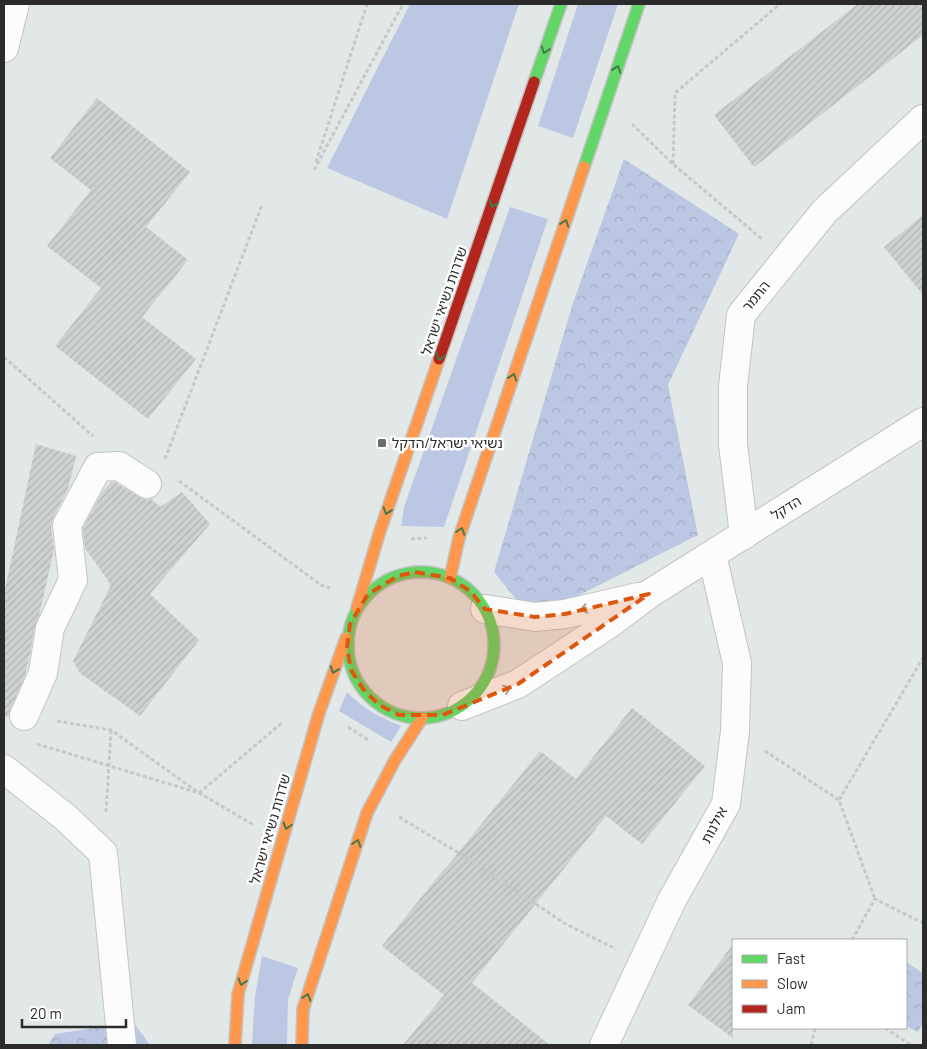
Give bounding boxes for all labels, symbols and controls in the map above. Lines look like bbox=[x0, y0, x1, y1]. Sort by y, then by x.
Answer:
one-way arrow bbox=[541, 45, 551, 54]
one-way arrow bbox=[611, 65, 621, 73]
one-way arrow bbox=[489, 199, 499, 207]
one-way arrow bbox=[559, 219, 569, 227]
street label: שדרות נשיאי ישראל bbox=[417, 244, 470, 358]
street label: התמר bbox=[738, 277, 773, 314]
one-way arrow bbox=[436, 353, 446, 361]
one-way arrow bbox=[507, 373, 517, 381]
place label: נשיאי ישראל/הדקל bbox=[392, 434, 503, 451]
marker: נשיאי ישראל/הדקל bbox=[376, 437, 388, 449]
street label: הדקל bbox=[767, 492, 804, 523]
one-way arrow bbox=[383, 506, 393, 515]
one-way arrow bbox=[456, 527, 466, 536]
one-way arrow bbox=[580, 603, 589, 614]
one-way arrow bbox=[330, 666, 340, 674]
one-way arrow bbox=[502, 684, 511, 695]
street label: שדרות נשיאי ישראל bbox=[246, 772, 293, 886]
street label: אילנות bbox=[697, 803, 730, 846]
one-way arrow bbox=[282, 821, 293, 830]
one-way arrow bbox=[351, 839, 361, 847]
legend bbox=[732, 939, 907, 1029]
text: Fast bbox=[777, 949, 805, 967]
text: Slow bbox=[777, 974, 808, 992]
one-way arrow bbox=[237, 977, 247, 986]
one-way arrow bbox=[301, 993, 311, 1002]
scale bar bbox=[22, 996, 126, 1028]
text: Jam bbox=[777, 999, 806, 1017]
text: 20 m bbox=[30, 1004, 62, 1022]

